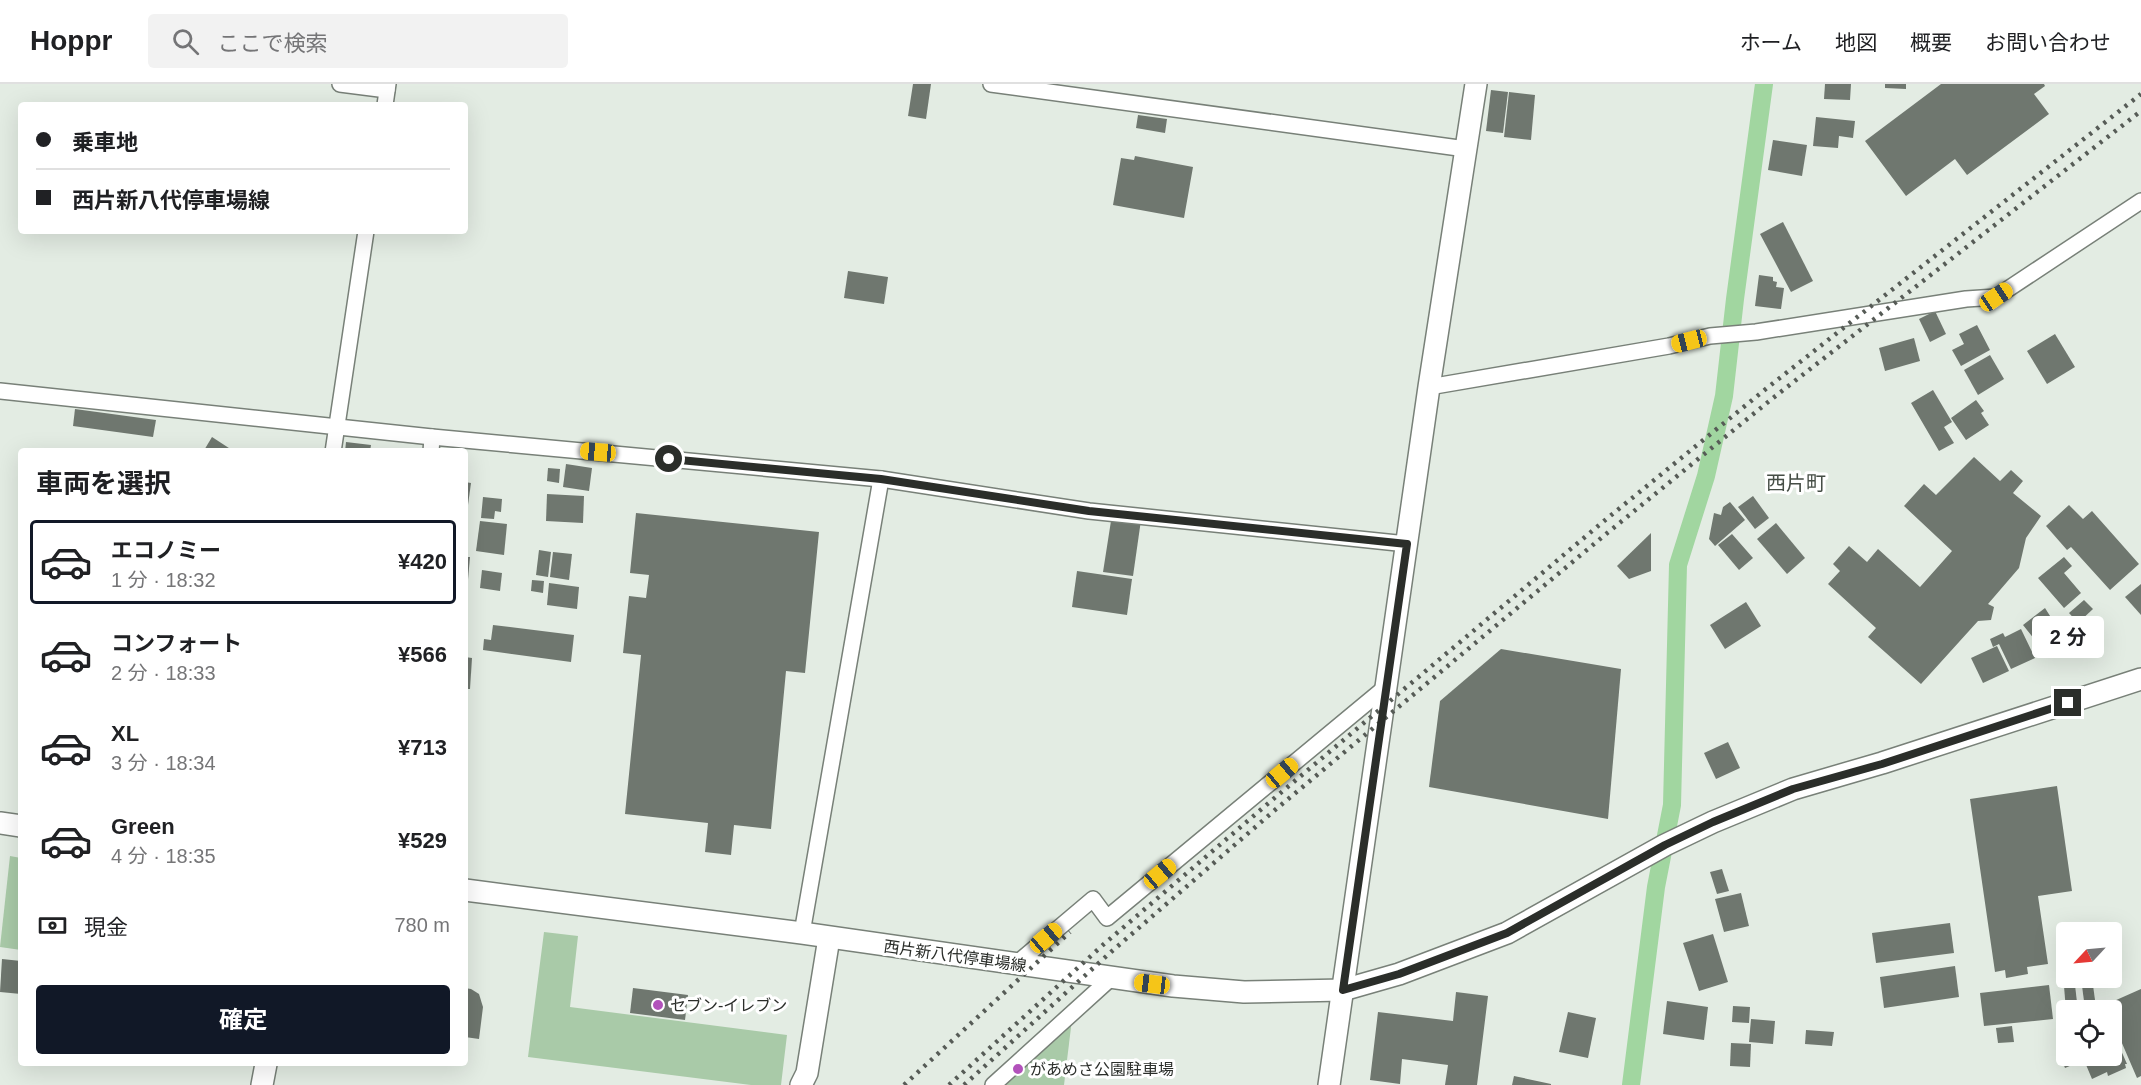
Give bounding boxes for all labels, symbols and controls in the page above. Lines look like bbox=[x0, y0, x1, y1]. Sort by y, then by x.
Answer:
search box bbox=[148, 14, 568, 68]
text: Hoppr bbox=[30, 25, 112, 56]
icon: search bbox=[169, 25, 202, 58]
text: ここで検索 bbox=[217, 31, 327, 56]
text: ホーム bbox=[1740, 31, 1802, 54]
text: 地図 bbox=[1835, 31, 1877, 54]
text: 概要 bbox=[1910, 31, 1952, 54]
text: お問い合わせ bbox=[1985, 31, 2111, 54]
text: 乗車地 bbox=[72, 130, 138, 155]
text: 西片新八代停車場線 bbox=[72, 188, 270, 213]
car bbox=[1976, 279, 2016, 315]
car bbox=[1669, 328, 1709, 354]
car bbox=[579, 441, 617, 463]
route start bbox=[655, 445, 682, 472]
text: 車両を選択 bbox=[36, 469, 171, 499]
district label: 西片町 bbox=[1766, 472, 1826, 494]
icon: car bbox=[39, 535, 93, 589]
text: エコノミー bbox=[111, 538, 221, 563]
text: ¥420 bbox=[398, 549, 447, 574]
text: 1 分 · 18:32 bbox=[111, 569, 216, 591]
callout: 2 分 bbox=[2032, 616, 2104, 658]
text: 2 分 bbox=[2050, 626, 2086, 648]
icon: car bbox=[39, 628, 93, 682]
text: コンフォート bbox=[111, 631, 242, 656]
text: ¥566 bbox=[398, 642, 447, 667]
text: 2 分 · 18:33 bbox=[111, 662, 216, 684]
route end bbox=[2054, 689, 2081, 716]
icon: car bbox=[39, 721, 93, 775]
text: XL bbox=[111, 721, 139, 746]
text: ¥713 bbox=[398, 735, 447, 760]
text: 3 分 · 18:34 bbox=[111, 752, 216, 774]
car bbox=[1262, 755, 1302, 791]
icon: car bbox=[39, 814, 93, 868]
text: Green bbox=[111, 814, 175, 839]
text: ¥529 bbox=[398, 828, 447, 853]
text: 4 分 · 18:35 bbox=[111, 845, 216, 867]
car bbox=[1140, 856, 1180, 892]
icon: cash bbox=[36, 909, 69, 942]
text: 780 m bbox=[394, 914, 450, 936]
text: 現金 bbox=[84, 915, 128, 940]
car bbox=[1026, 920, 1066, 956]
north arrow bbox=[2056, 922, 2122, 988]
map controls bbox=[2056, 922, 2122, 1066]
street label: 西片新八代停車場線 bbox=[883, 938, 1027, 974]
car bbox=[1133, 973, 1171, 995]
button: 確定 bbox=[36, 985, 450, 1054]
place label: セブン-イレブン bbox=[670, 997, 787, 1014]
marker: セブン-イレブン bbox=[651, 998, 665, 1012]
button: locate bbox=[2056, 1000, 2122, 1066]
place label: があめさ公園駐車場 bbox=[1030, 1061, 1174, 1078]
marker: があめさ公園駐車場 bbox=[1011, 1062, 1025, 1076]

